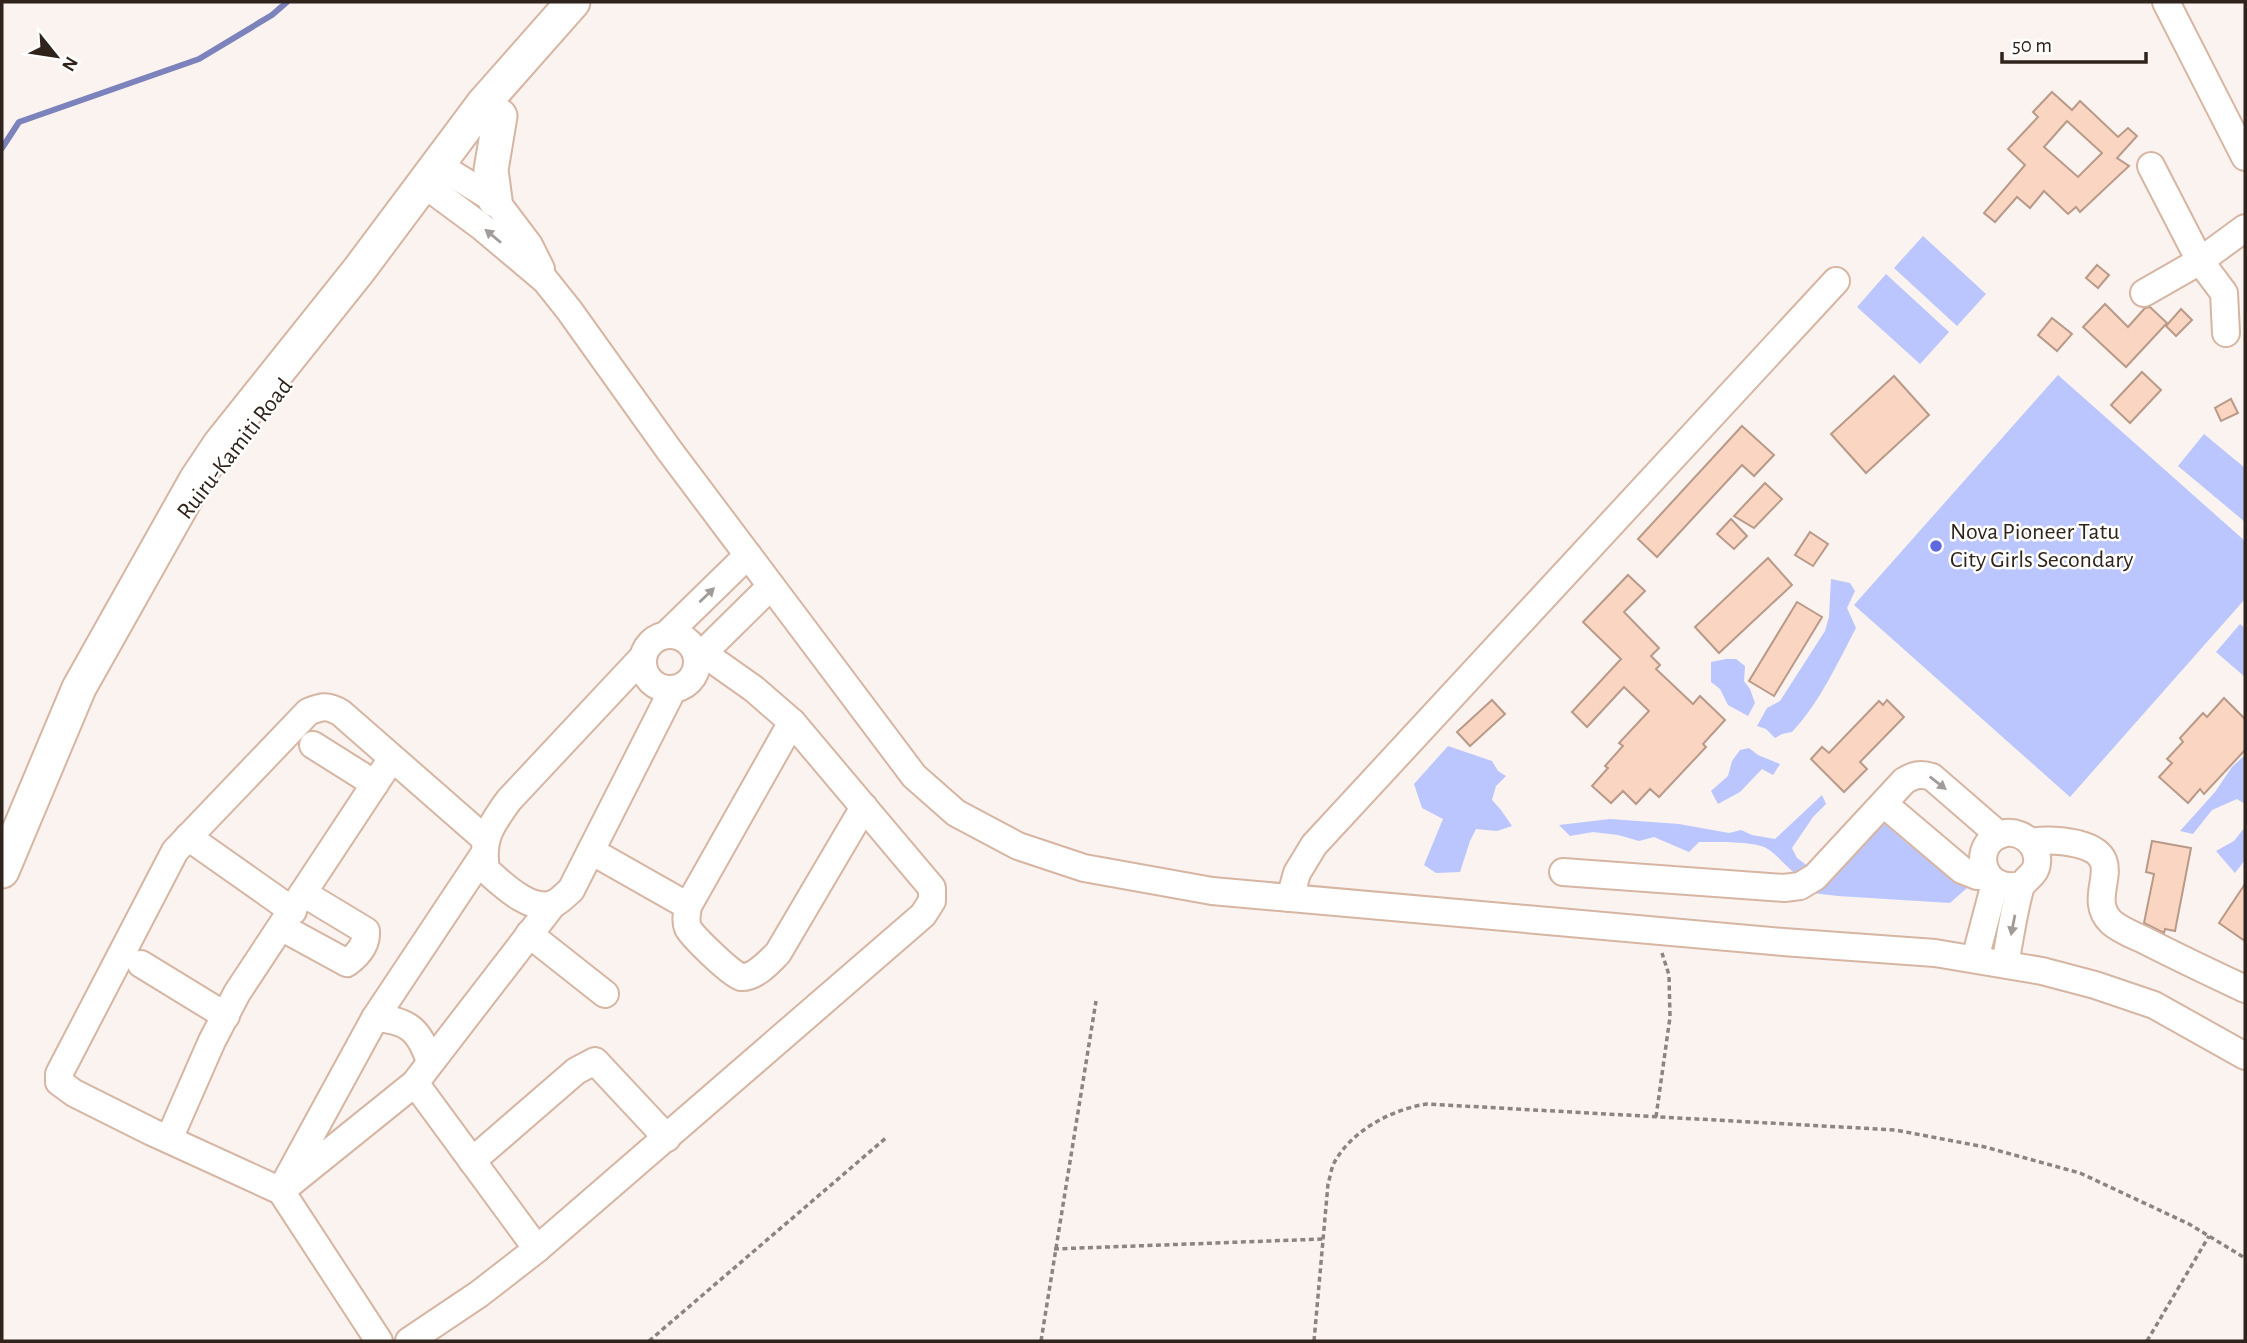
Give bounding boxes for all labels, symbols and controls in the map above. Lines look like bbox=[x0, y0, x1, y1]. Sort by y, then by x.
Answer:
north arrow bbox=[21, 21, 91, 91]
scale bar bbox=[2002, 21, 2146, 65]
text: 50 m bbox=[2012, 35, 2052, 56]
text: N bbox=[58, 53, 81, 74]
one-way arrow bbox=[485, 229, 503, 244]
street label: Ruiru-Kamiti Road bbox=[173, 374, 297, 524]
place label: Nova Pioneer Tatu City Girls Secondary bbox=[1950, 520, 2134, 572]
marker: Nova Pioneer Tatu City Girls Secondary bbox=[1928, 538, 1944, 554]
one-way arrow bbox=[698, 588, 715, 604]
one-way arrow bbox=[1929, 776, 1947, 790]
one-way arrow bbox=[2008, 914, 2019, 936]

